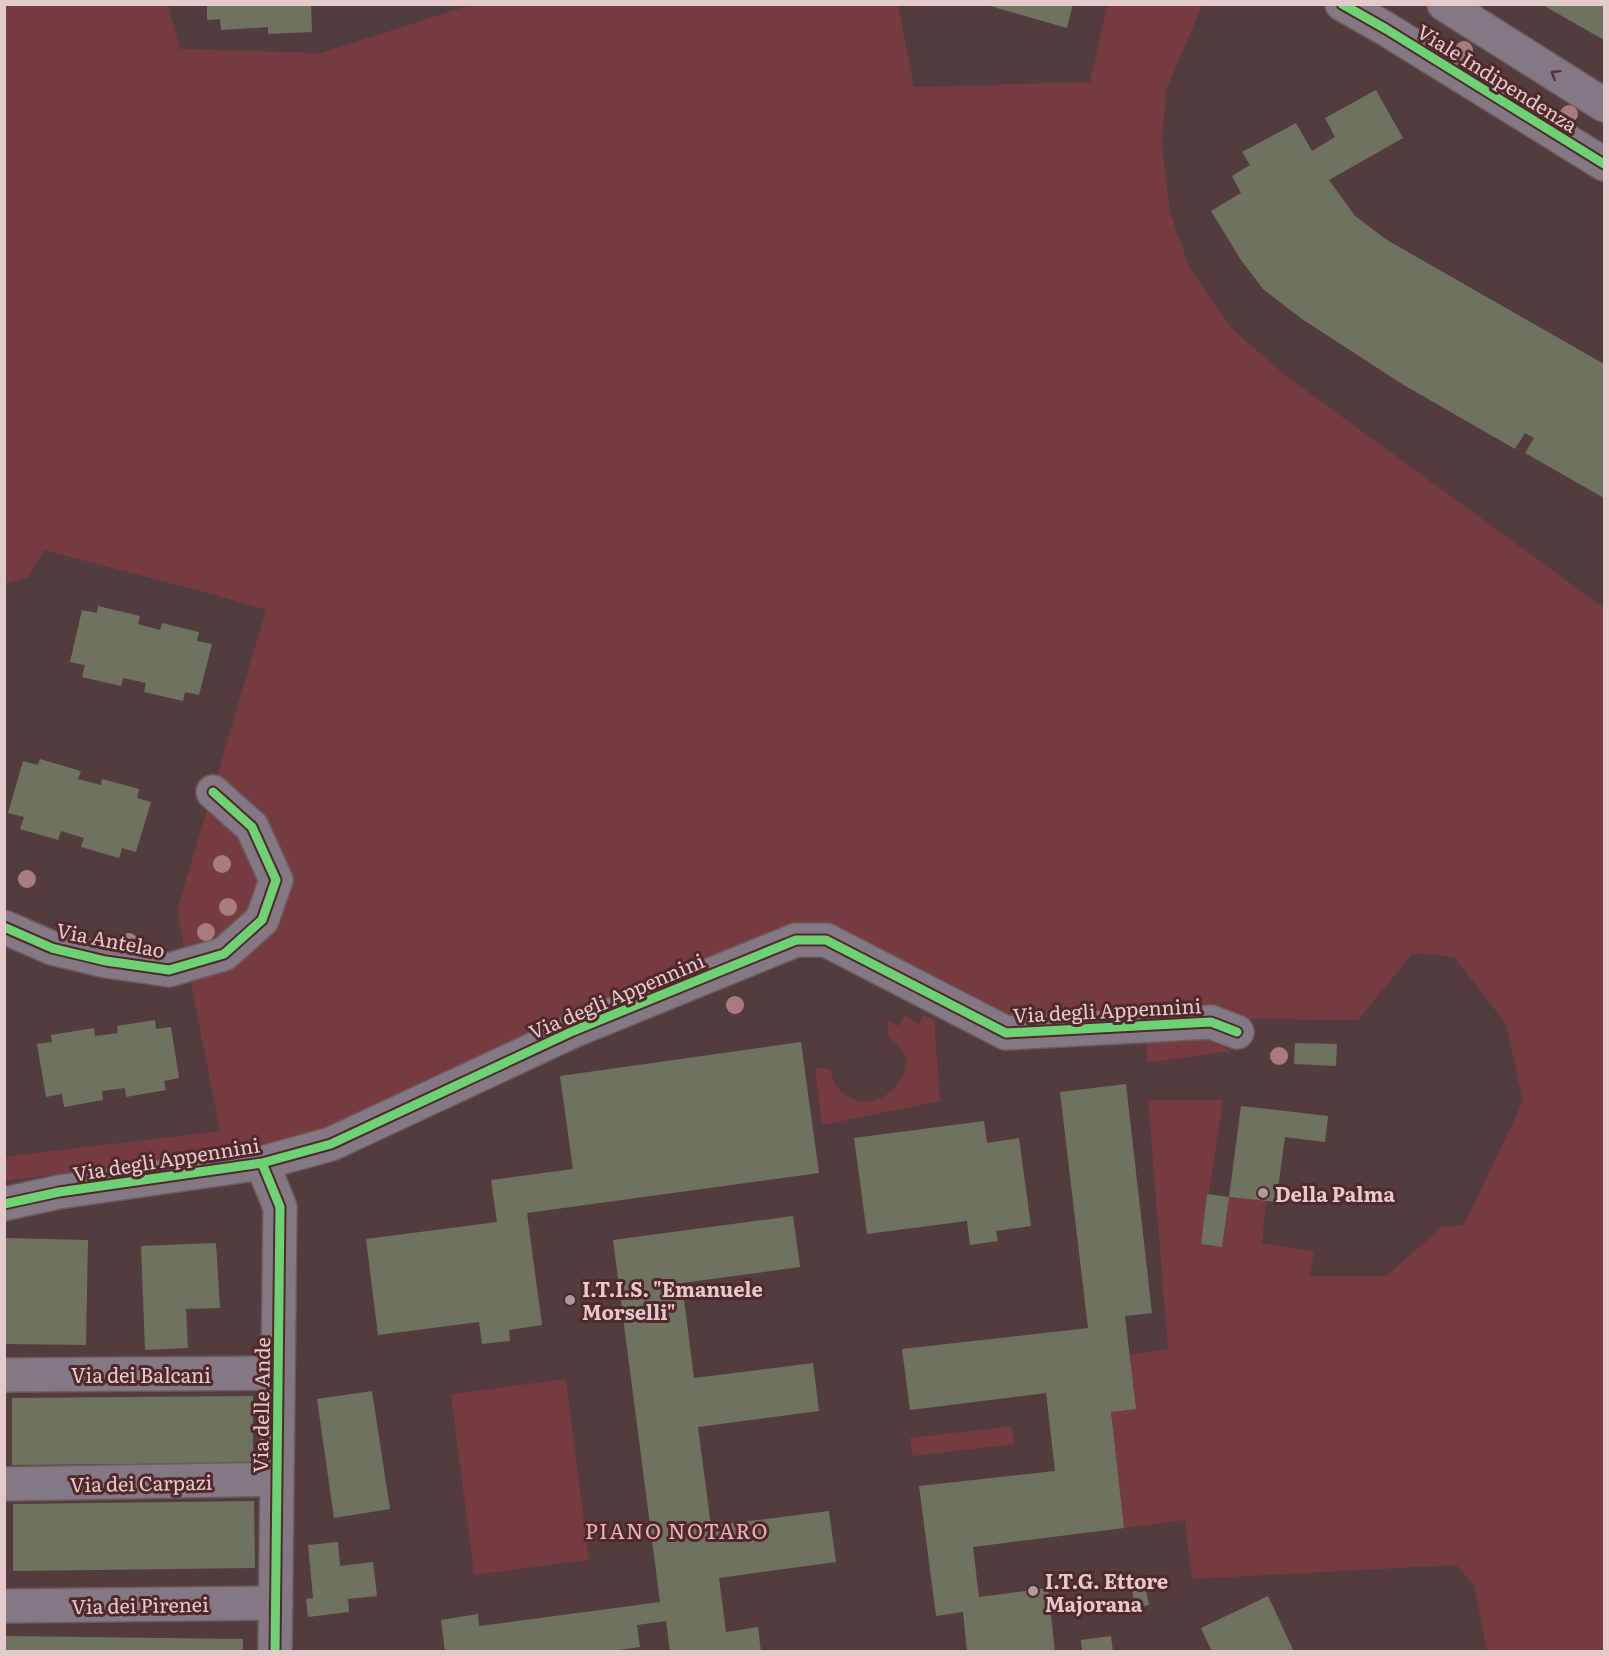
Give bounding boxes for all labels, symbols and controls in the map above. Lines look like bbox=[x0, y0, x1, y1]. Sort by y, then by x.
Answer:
street label: Viale Indipendenza bbox=[1412, 15, 1584, 139]
one-way arrow bbox=[1551, 69, 1561, 81]
street label: Via Antelao bbox=[54, 914, 168, 964]
street label: Via degli Appennini bbox=[523, 944, 709, 1046]
street label: Via degli Appennini bbox=[1012, 989, 1202, 1029]
street label: Via degli Appennini bbox=[71, 1128, 262, 1188]
place label: Della Palma bbox=[1275, 1178, 1395, 1208]
marker: Della Palma bbox=[1256, 1186, 1270, 1200]
place label: I.T.I.S. "Emanuele Morselli" bbox=[582, 1273, 763, 1326]
marker: I.T.I.S. "Emanuele Morselli" bbox=[563, 1293, 577, 1307]
street label: Via delle Ande bbox=[244, 1337, 276, 1473]
street label: Via dei Balcani bbox=[71, 1359, 211, 1389]
street label: Via dei Carpazi bbox=[70, 1466, 213, 1498]
district label: PIANO NOTARO bbox=[585, 1514, 769, 1545]
place label: I.T.G. Ettore Majorana bbox=[1045, 1565, 1168, 1618]
marker: I.T.G. Ettore Majorana bbox=[1026, 1584, 1040, 1598]
street label: Via dei Pirenei bbox=[71, 1588, 209, 1620]

